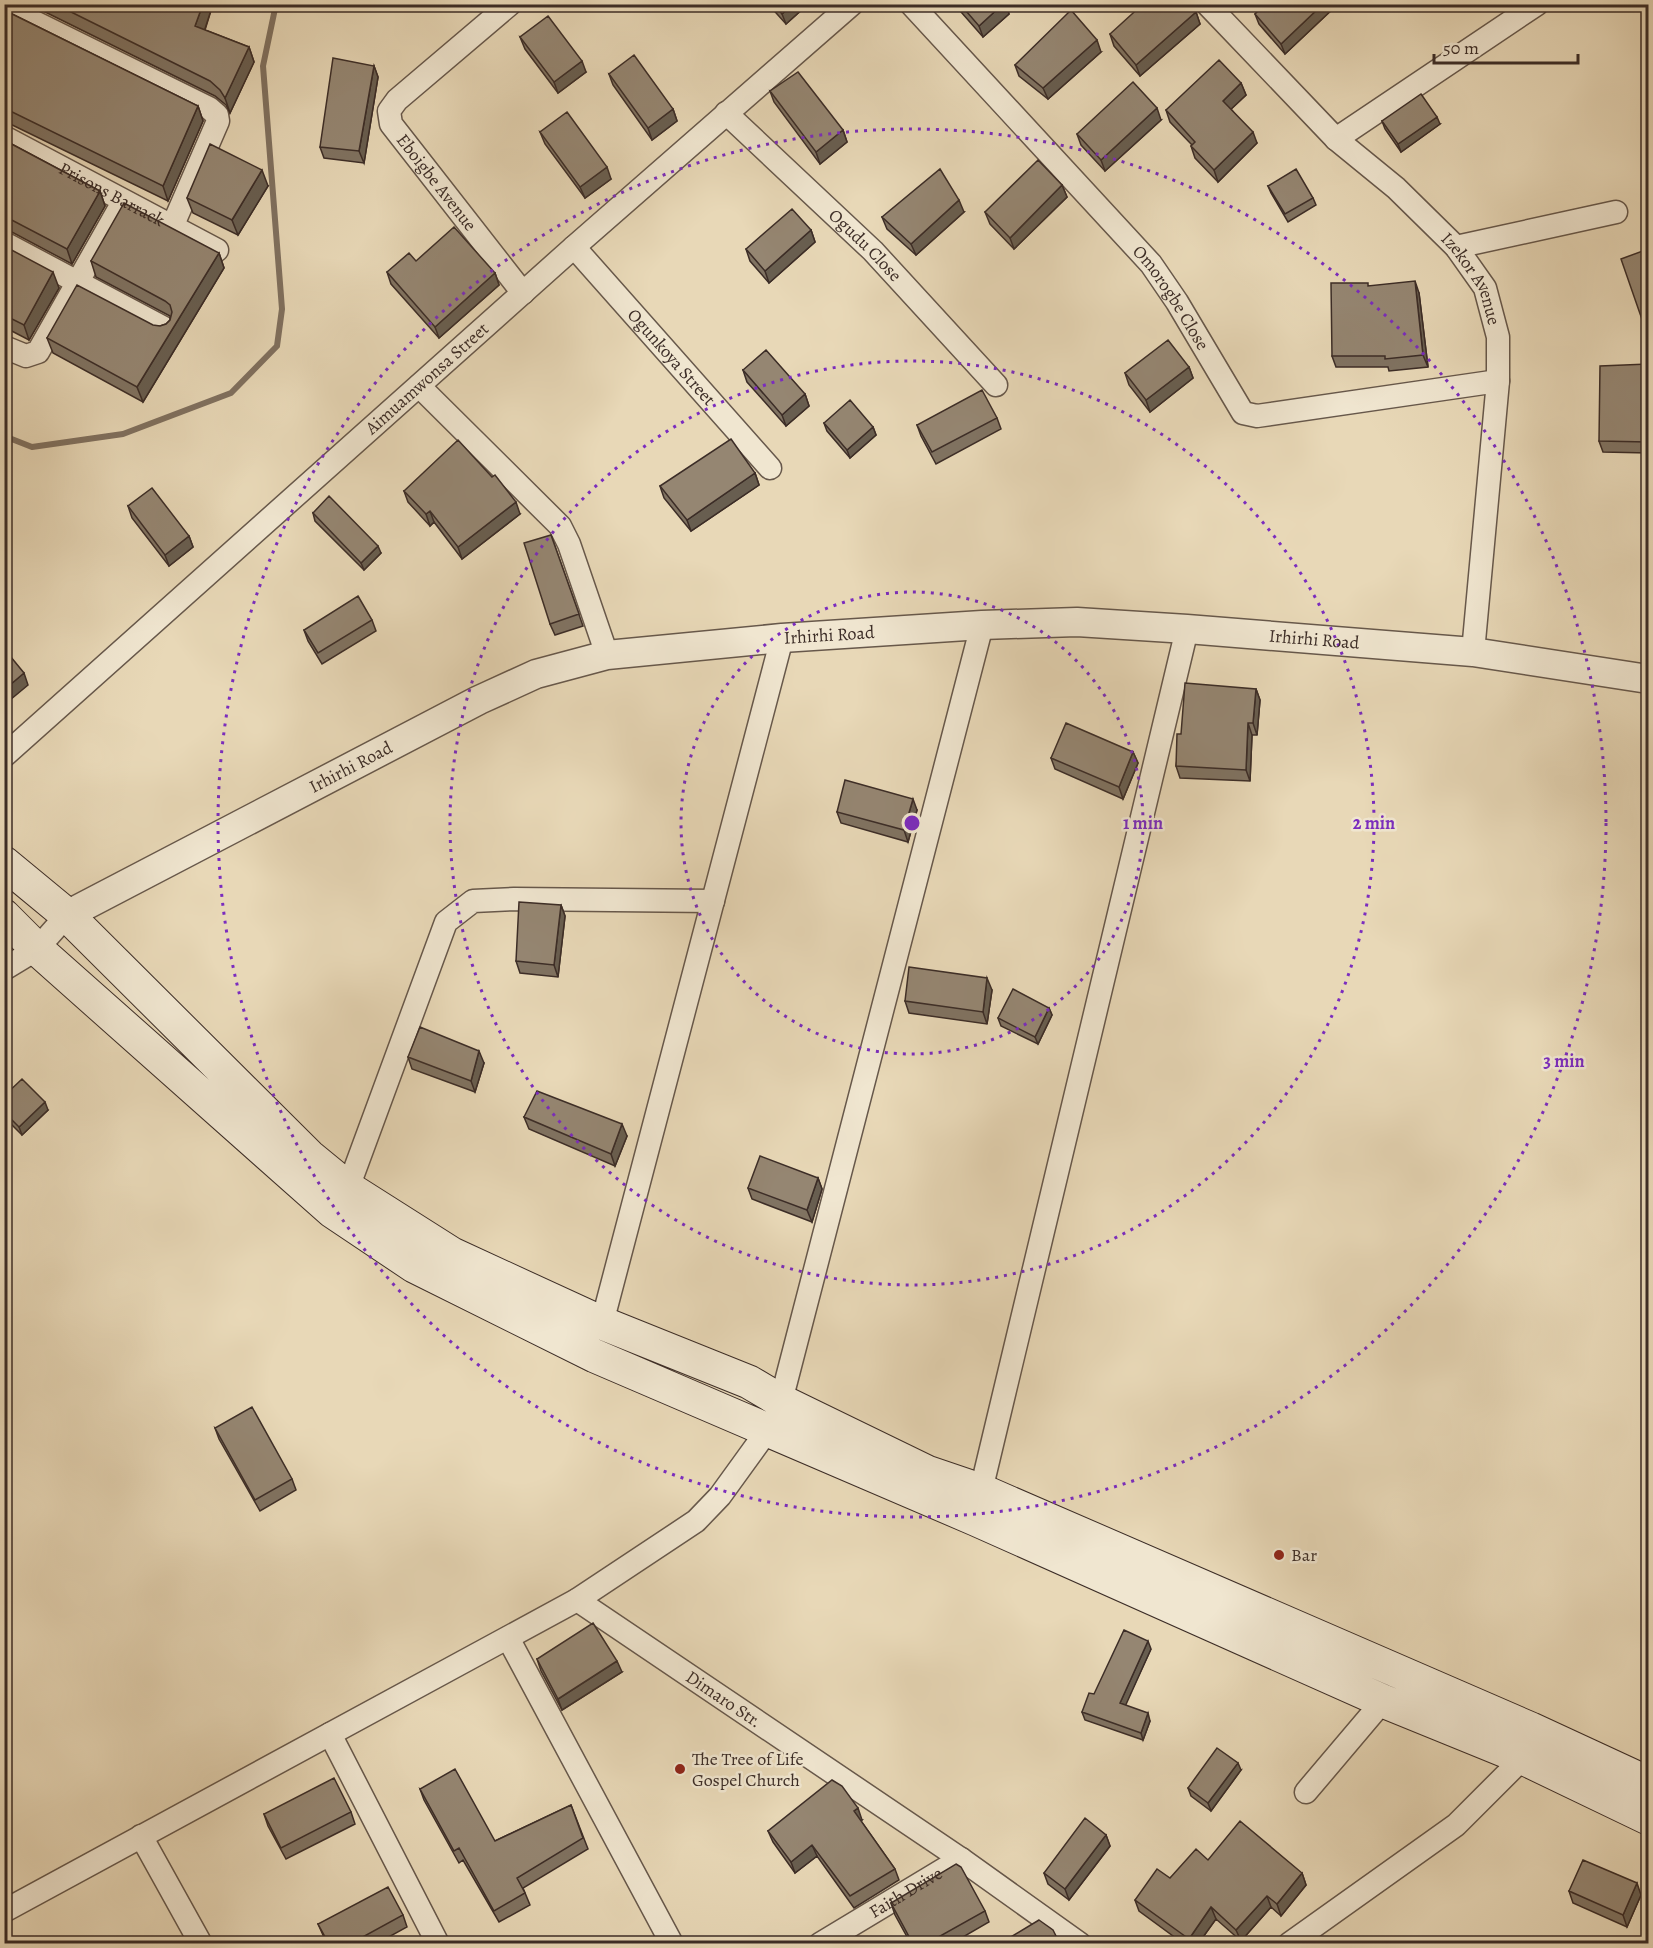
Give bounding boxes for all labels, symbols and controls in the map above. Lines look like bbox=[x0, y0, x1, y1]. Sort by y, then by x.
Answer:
scale bar bbox=[1434, 27, 1578, 65]
text: 50 m bbox=[1443, 36, 1479, 60]
street label: Eboigbe Avenue bbox=[391, 129, 482, 236]
street label: Prisons Barrack bbox=[55, 156, 169, 232]
street label: Ogudu Close bbox=[823, 203, 907, 287]
street label: Izekor Avenue bbox=[1436, 227, 1506, 328]
street label: Omorogbe Close bbox=[1127, 240, 1215, 355]
street label: Ogunkoya Street bbox=[622, 303, 721, 411]
street label: Aimuamwonsa Street bbox=[359, 317, 494, 441]
street label: Irhirhi Road bbox=[783, 620, 876, 650]
street label: Irhirhi Road bbox=[1268, 624, 1361, 655]
street label: Irhirhi Road bbox=[305, 735, 397, 799]
text: 1 min bbox=[1123, 811, 1163, 835]
text: 2 min bbox=[1353, 811, 1395, 835]
centre of rings bbox=[902, 813, 922, 833]
text: 3 min bbox=[1543, 1049, 1585, 1073]
place label: Bar bbox=[1291, 1543, 1317, 1567]
marker: Bar bbox=[1272, 1548, 1286, 1562]
street label: Dimaro Str. bbox=[681, 1665, 766, 1733]
place label: The Tree of Life Gospel Church bbox=[692, 1747, 804, 1792]
marker: The Tree of Life Gospel Church bbox=[673, 1762, 687, 1776]
street label: Faith Drive bbox=[865, 1861, 947, 1924]

